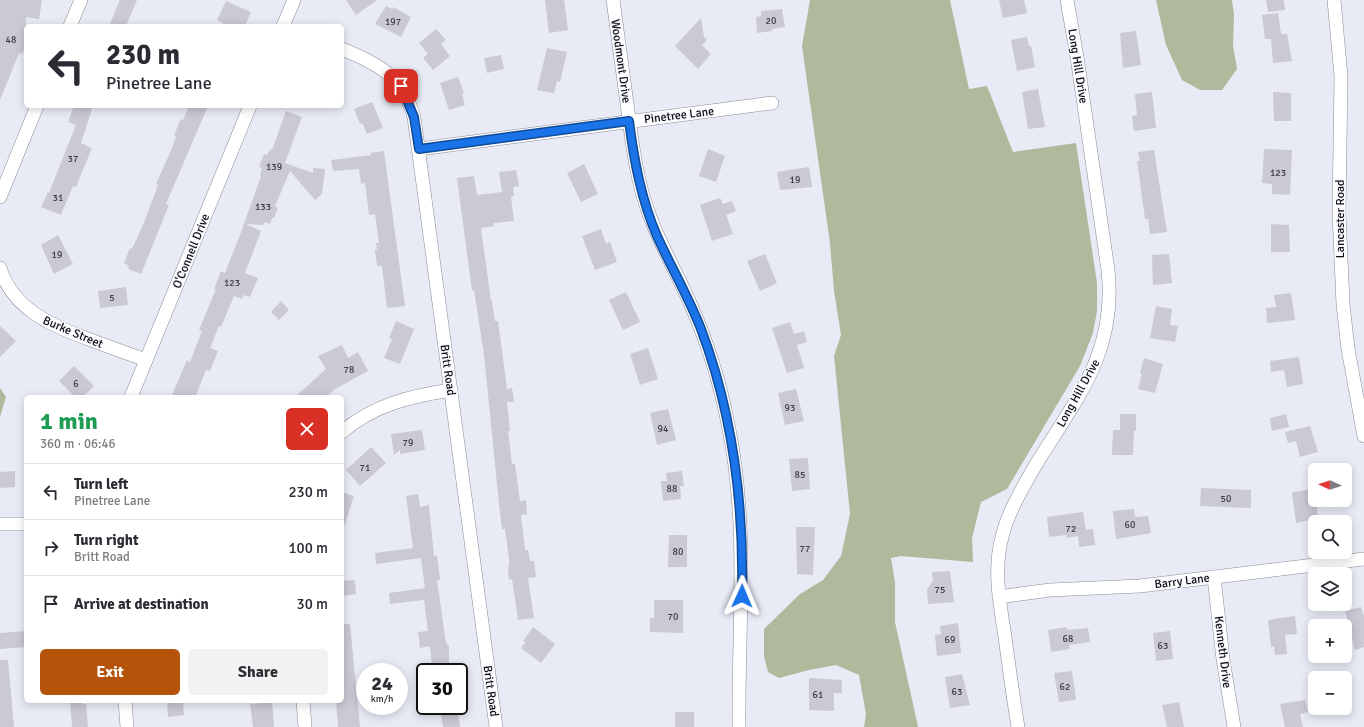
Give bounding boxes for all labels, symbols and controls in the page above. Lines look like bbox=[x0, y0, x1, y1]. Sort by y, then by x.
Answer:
house number: 20 bbox=[766, 15, 776, 27]
house number: 197 bbox=[385, 16, 401, 28]
street label: Woodmont Drive bbox=[607, 18, 634, 104]
street label: Long Hill Drive bbox=[1064, 28, 1091, 105]
house number: 48 bbox=[6, 34, 16, 46]
text: 230 m bbox=[106, 38, 180, 72]
icon: left bbox=[40, 40, 92, 92]
pin bbox=[384, 69, 418, 103]
text: Pinetree Lane bbox=[106, 72, 212, 94]
icon: arrive bbox=[390, 75, 412, 97]
street label: Pinetree Lane bbox=[643, 104, 715, 127]
house number: 37 bbox=[68, 153, 78, 165]
house number: 139 bbox=[266, 161, 282, 173]
house number: 123 bbox=[1270, 167, 1286, 179]
house number: 19 bbox=[790, 174, 800, 186]
street label: Lancaster Road bbox=[1333, 180, 1348, 258]
house number: 31 bbox=[53, 192, 63, 204]
house number: 133 bbox=[255, 201, 271, 213]
street label: O'Connell Drive bbox=[170, 212, 213, 291]
house number: 19 bbox=[52, 249, 62, 261]
house number: 123 bbox=[224, 277, 240, 289]
house number: 5 bbox=[109, 292, 115, 304]
street label: Burke Street bbox=[40, 313, 105, 352]
street label: Britt Road bbox=[436, 343, 459, 397]
street label: Long Hill Drive bbox=[1054, 357, 1103, 430]
house number: 78 bbox=[344, 364, 354, 376]
house number: 6 bbox=[73, 378, 79, 390]
house number: 93 bbox=[785, 402, 795, 414]
text: 1 min bbox=[40, 406, 98, 436]
button: close bbox=[286, 408, 328, 450]
house number: 94 bbox=[658, 423, 669, 435]
text: 360 m · 06:46 bbox=[40, 436, 116, 452]
house number: 79 bbox=[403, 437, 413, 449]
house number: 71 bbox=[360, 462, 370, 474]
north arrow bbox=[1308, 463, 1352, 507]
map controls bbox=[1308, 463, 1352, 715]
house number: 85 bbox=[795, 469, 805, 481]
text: Turn left bbox=[74, 475, 128, 493]
icon: left bbox=[40, 481, 62, 503]
text: 230 m bbox=[288, 483, 328, 501]
house number: 88 bbox=[667, 483, 677, 495]
text: Pinetree Lane bbox=[74, 493, 150, 509]
house number: 50 bbox=[1221, 493, 1231, 505]
button: search bbox=[1308, 515, 1352, 559]
house number: 60 bbox=[1125, 519, 1135, 531]
house number: 72 bbox=[1066, 523, 1076, 535]
text: Turn right bbox=[74, 531, 139, 549]
icon: right bbox=[40, 537, 62, 559]
text: 100 m bbox=[288, 539, 328, 557]
house number: 77 bbox=[800, 543, 810, 555]
house number: 80 bbox=[673, 546, 683, 558]
text: Britt Road bbox=[74, 549, 130, 565]
button: layers bbox=[1308, 567, 1352, 611]
street label: Barry Lane bbox=[1154, 571, 1211, 592]
position arrow bbox=[721, 575, 763, 617]
house number: 75 bbox=[935, 584, 945, 596]
icon: arrive bbox=[40, 593, 62, 615]
text: Arrive at destination bbox=[74, 595, 209, 613]
text: 30 m bbox=[297, 595, 328, 613]
house number: 70 bbox=[668, 611, 678, 623]
street label: Kenneth Drive bbox=[1211, 615, 1234, 689]
button: + bbox=[1308, 619, 1352, 663]
house number: 68 bbox=[1063, 633, 1073, 645]
house number: 69 bbox=[945, 634, 955, 646]
house number: 63 bbox=[1158, 640, 1168, 652]
button: Exit bbox=[40, 649, 180, 695]
button: Share bbox=[188, 649, 328, 695]
speed limit sign: 30 bbox=[416, 663, 468, 715]
street label: Britt Road bbox=[479, 664, 502, 718]
text: 24 bbox=[371, 671, 393, 696]
button: − bbox=[1308, 671, 1352, 715]
house number: 62 bbox=[1060, 681, 1070, 693]
house number: 63 bbox=[952, 686, 962, 698]
house number: 61 bbox=[813, 689, 823, 701]
text: km/h bbox=[371, 693, 393, 705]

